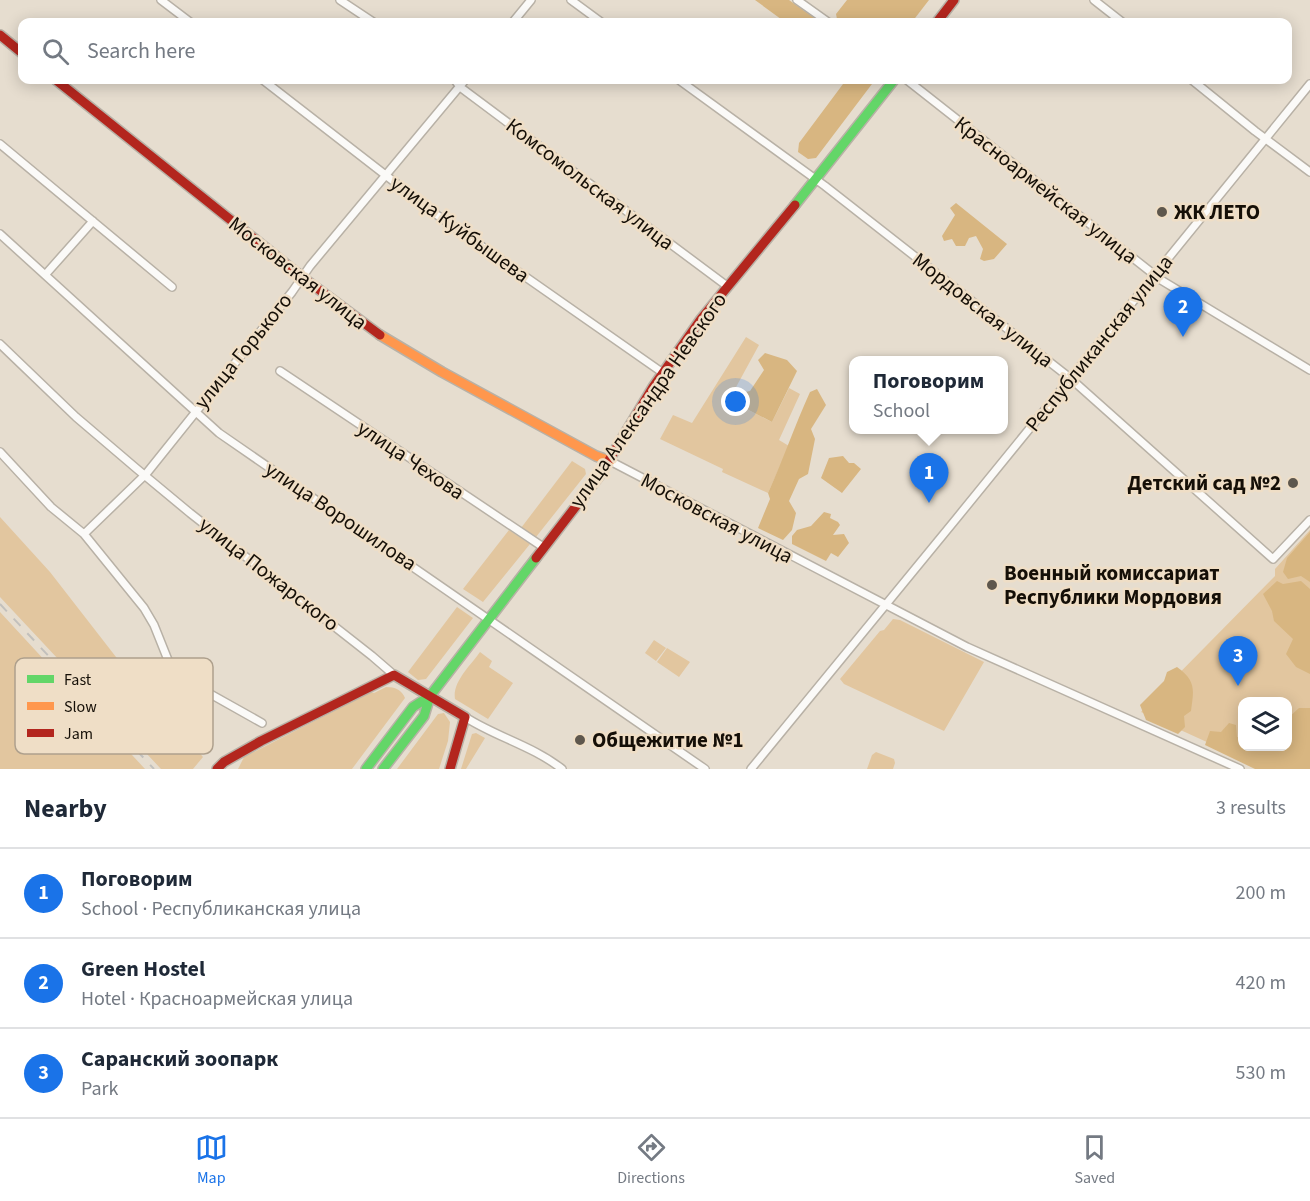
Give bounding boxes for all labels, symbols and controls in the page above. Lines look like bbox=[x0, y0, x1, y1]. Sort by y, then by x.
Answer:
search box bbox=[18, 18, 1292, 84]
icon: search bbox=[39, 35, 72, 68]
text: Search here bbox=[87, 35, 195, 67]
street label: Красноармейская улица bbox=[948, 109, 1144, 271]
street label: Комсомольская улица bbox=[500, 111, 680, 257]
street label: улица Куйбышева bbox=[384, 168, 536, 290]
place label: ЖК ЛЕТО bbox=[1174, 197, 1260, 227]
marker: ЖК ЛЕТО bbox=[1155, 205, 1169, 219]
street label: Московская улица bbox=[222, 209, 374, 337]
street label: Мордовская улица bbox=[906, 245, 1060, 375]
street label: Республиканская улица bbox=[1018, 248, 1180, 438]
street label: улица Александра Невского bbox=[562, 286, 734, 514]
street label: улица Горького bbox=[187, 287, 299, 415]
pin: 2 bbox=[1164, 288, 1202, 337]
popup bbox=[849, 356, 1008, 434]
text: Поговорим bbox=[873, 365, 984, 397]
your location bbox=[721, 387, 750, 416]
text: School bbox=[873, 397, 930, 425]
street label: улица Чехова bbox=[351, 413, 471, 507]
street label: улица Ворошилова bbox=[259, 454, 423, 578]
pin: 1 bbox=[910, 454, 948, 503]
street label: Московская улица bbox=[635, 465, 799, 571]
place label: Детский сад №2 bbox=[1127, 468, 1281, 498]
marker: Детский сад №2 bbox=[1286, 476, 1300, 490]
street label: улица Пожарского bbox=[192, 510, 346, 638]
place label: Военный комиссариат Республики Мордовия bbox=[1004, 558, 1222, 612]
marker: Военный комиссариат Республики Мордовия bbox=[985, 578, 999, 592]
pin: 3 bbox=[1218, 636, 1258, 686]
legend bbox=[15, 658, 213, 754]
text: Fast bbox=[64, 669, 92, 691]
text: Slow bbox=[64, 696, 97, 718]
map controls bbox=[1238, 697, 1292, 751]
button: layers bbox=[1238, 697, 1292, 751]
text: Jam bbox=[64, 723, 93, 745]
place label: Общежитие №1 bbox=[592, 725, 744, 755]
marker: Общежитие №1 bbox=[573, 733, 587, 747]
text: Nearby bbox=[24, 790, 107, 827]
text: 3 results bbox=[1216, 794, 1286, 822]
text: Поговорим bbox=[81, 863, 193, 895]
text: 1 bbox=[38, 879, 49, 907]
text: 200 m bbox=[1236, 879, 1286, 907]
text: School · Республиканская улица bbox=[81, 895, 361, 923]
text: Green Hostel bbox=[81, 953, 205, 985]
text: 2 bbox=[38, 969, 49, 997]
text: 420 m bbox=[1236, 969, 1286, 997]
text: Hotel · Красноармейская улица bbox=[81, 985, 353, 1013]
text: Саранский зоопарк bbox=[81, 1043, 278, 1075]
text: 3 bbox=[38, 1059, 49, 1087]
text: 530 m bbox=[1236, 1059, 1286, 1087]
text: Park bbox=[81, 1075, 118, 1103]
tab: Map bbox=[195, 1131, 228, 1189]
tab: Directions bbox=[617, 1131, 685, 1189]
tab: Saved bbox=[1074, 1131, 1115, 1189]

